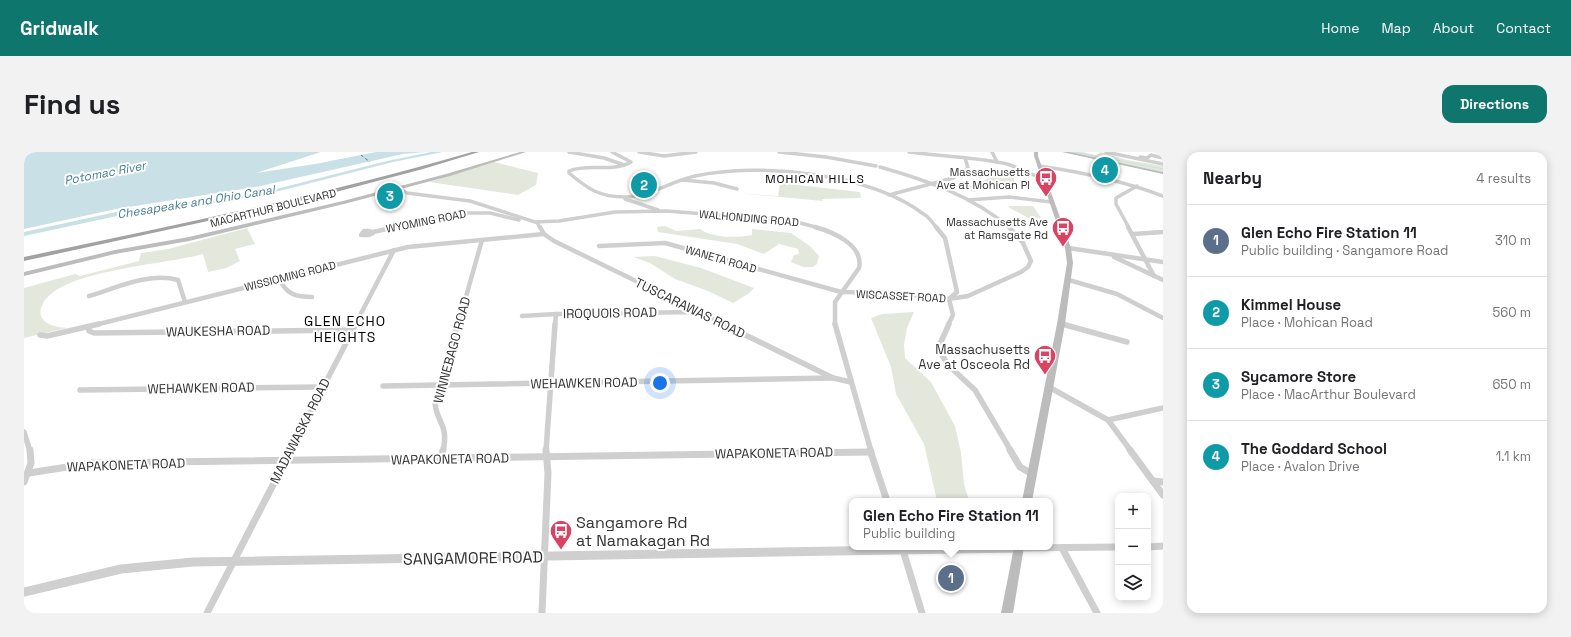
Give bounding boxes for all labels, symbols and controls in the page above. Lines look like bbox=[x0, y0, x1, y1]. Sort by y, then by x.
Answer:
text: Gridwalk bbox=[20, 16, 99, 41]
text: Home bbox=[1321, 19, 1359, 37]
text: Map bbox=[1381, 19, 1411, 37]
text: About bbox=[1433, 19, 1474, 37]
text: Contact bbox=[1496, 19, 1551, 37]
button: Directions bbox=[1442, 85, 1547, 123]
text: Find us bbox=[24, 86, 121, 122]
pin: 4 bbox=[1092, 155, 1118, 185]
water label: Potomac River bbox=[63, 157, 149, 189]
place label: Massachusetts Ave at Mohican Pl bbox=[937, 165, 1030, 192]
bus stop icon: Massachusetts Ave at Mohican Pl bbox=[1033, 165, 1059, 198]
text: Nearby bbox=[1203, 167, 1262, 189]
pin: 2 bbox=[631, 170, 657, 200]
text: 4 results bbox=[1476, 170, 1531, 187]
district label: MOHICAN HILLS bbox=[765, 171, 865, 187]
water label: Chesapeake and Ohio Canal bbox=[116, 181, 278, 222]
pin: 3 bbox=[377, 181, 403, 211]
street label: MACARTHUR BOULEVARD bbox=[209, 186, 337, 230]
street label: WYOMING ROAD bbox=[385, 206, 467, 236]
street label: WALHONDING ROAD bbox=[699, 207, 799, 229]
place label: Massachusetts Ave at Ramsgate Rd bbox=[946, 215, 1048, 242]
bus stop icon: Massachusetts Ave at Ramsgate Rd bbox=[1050, 215, 1076, 248]
text: Glen Echo Fire Station 11 bbox=[1241, 223, 1417, 242]
text: 1 bbox=[1213, 232, 1219, 249]
text: 310 m bbox=[1495, 232, 1531, 249]
street label: WANETA ROAD bbox=[684, 242, 758, 276]
text: Public building · Sangamore Road bbox=[1241, 242, 1448, 259]
street label: WISSIOMING ROAD bbox=[243, 258, 337, 294]
street label: TUSCARAWAS ROAD bbox=[632, 274, 748, 342]
street label: WISCASSET ROAD bbox=[856, 287, 946, 305]
street label: WINNEBAGO ROAD bbox=[430, 295, 474, 405]
text: Kimmel House bbox=[1241, 295, 1341, 314]
street label: IROQUOIS ROAD bbox=[563, 304, 657, 322]
text: 2 bbox=[1212, 304, 1220, 321]
text: 560 m bbox=[1492, 304, 1531, 321]
district label: GLEN ECHO HEIGHTS bbox=[304, 312, 386, 346]
text: Place · Mohican Road bbox=[1241, 314, 1373, 331]
street label: WAUKESHA ROAD bbox=[166, 322, 270, 340]
place label: Massachusetts Ave at Osceola Rd bbox=[918, 341, 1030, 373]
bus stop icon: Massachusetts Ave at Osceola Rd bbox=[1032, 343, 1058, 376]
text: Sycamore Store bbox=[1241, 367, 1356, 386]
your location bbox=[650, 373, 670, 393]
street label: WEHAWKEN ROAD bbox=[530, 374, 638, 392]
street label: MADAWASKA ROAD bbox=[266, 376, 334, 486]
text: 3 bbox=[1212, 376, 1220, 393]
text: 650 m bbox=[1492, 376, 1531, 393]
street label: WEHAWKEN ROAD bbox=[147, 379, 255, 397]
text: Place · MacArthur Boulevard bbox=[1241, 386, 1416, 403]
text: The Goddard School bbox=[1241, 439, 1387, 458]
street label: WAPAKONETA ROAD bbox=[715, 443, 833, 463]
text: 4 bbox=[1212, 448, 1220, 465]
text: 1.1 km bbox=[1496, 448, 1531, 465]
street label: WAPAKONETA ROAD bbox=[391, 449, 509, 469]
street label: WAPAKONETA ROAD bbox=[67, 454, 185, 476]
text: Place · Avalon Drive bbox=[1241, 458, 1360, 475]
map controls bbox=[1115, 493, 1151, 601]
button: + bbox=[1115, 493, 1151, 529]
popup bbox=[849, 498, 1053, 550]
text: Glen Echo Fire Station 11 bbox=[863, 506, 1039, 525]
place label: Sangamore Rd at Namakagan Rd bbox=[576, 512, 710, 551]
bus stop icon: Sangamore Rd at Namakagan Rd bbox=[548, 518, 574, 551]
text: Public building bbox=[863, 525, 955, 542]
button: − bbox=[1115, 529, 1151, 565]
street label: SANGAMORE ROAD bbox=[403, 546, 543, 570]
pin: 1 bbox=[938, 563, 964, 593]
button: layers bbox=[1115, 565, 1151, 601]

